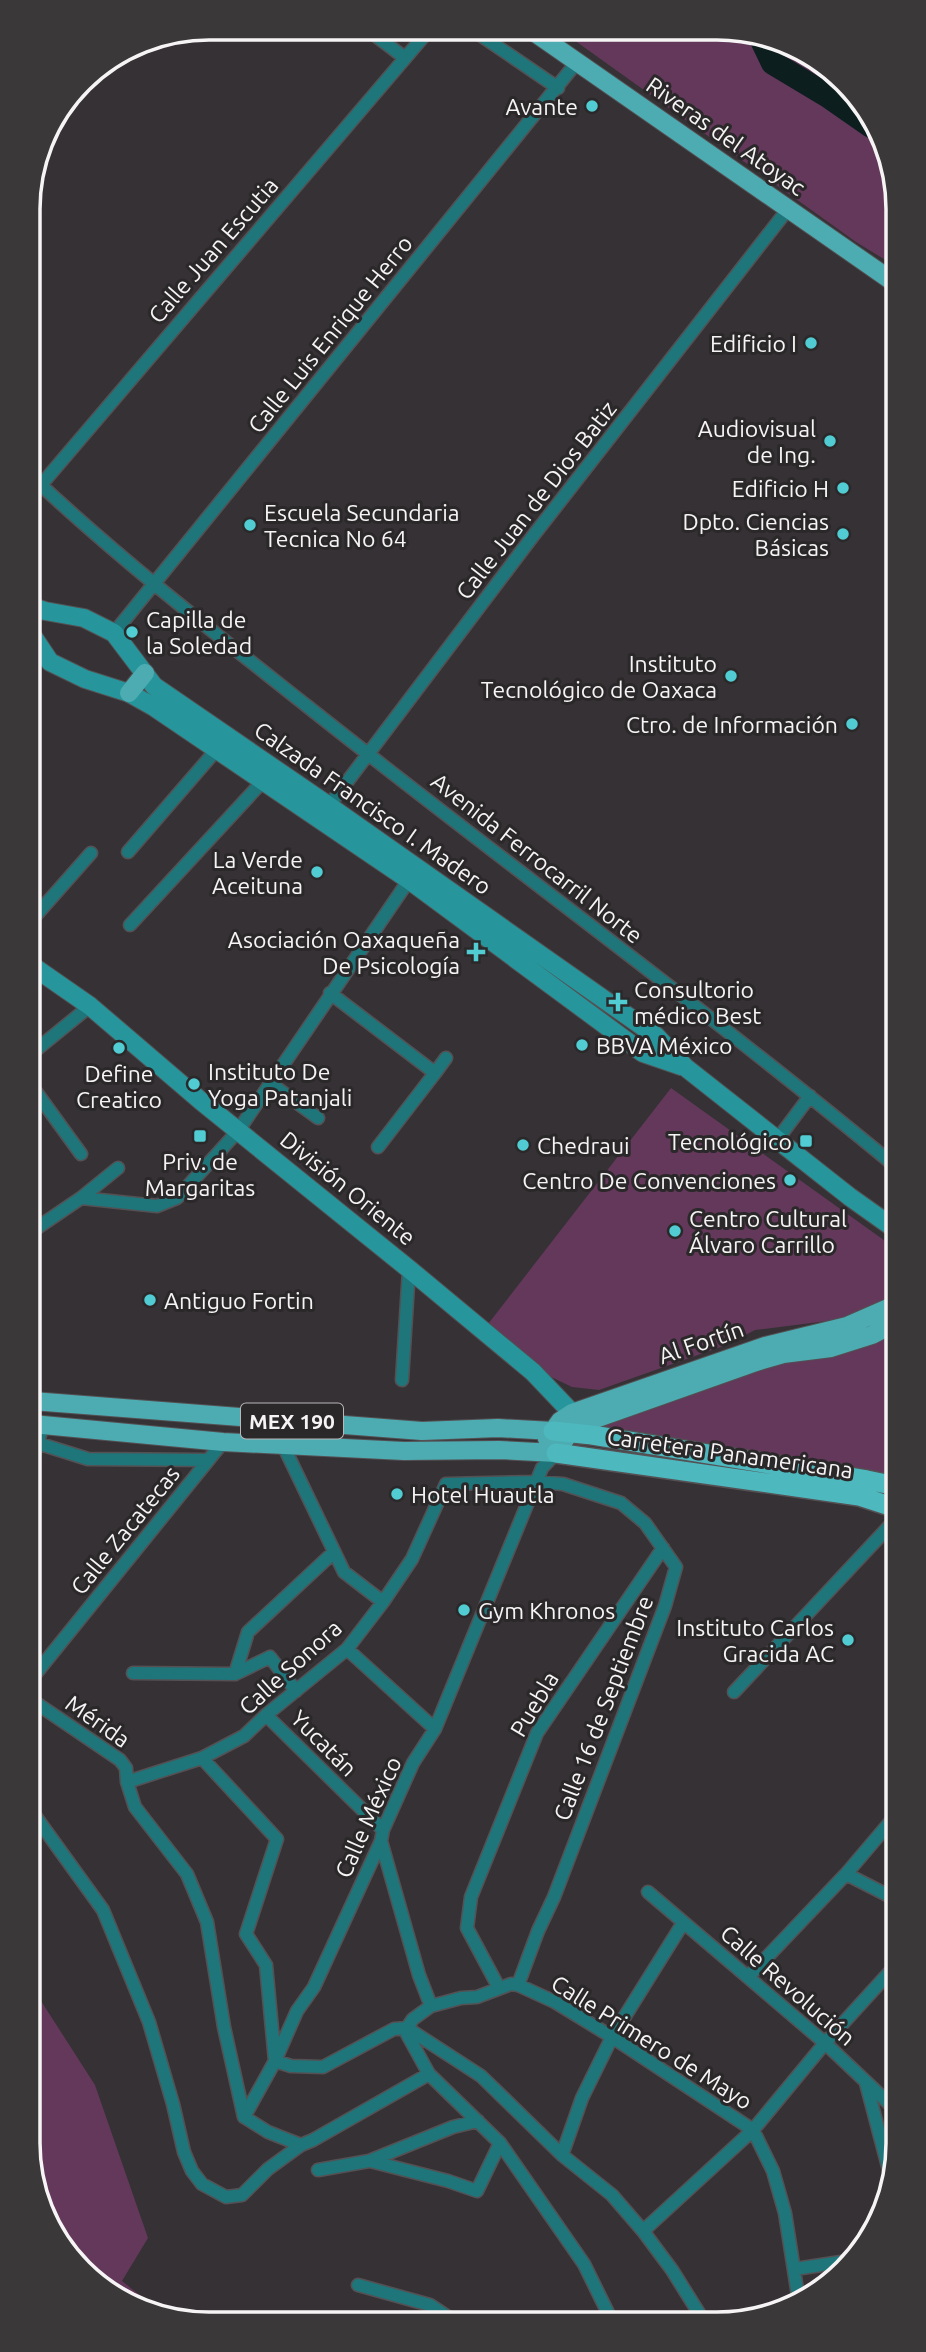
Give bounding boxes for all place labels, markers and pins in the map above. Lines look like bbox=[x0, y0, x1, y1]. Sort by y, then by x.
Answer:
place label: Avante bbox=[506, 94, 578, 119]
marker: Avante bbox=[584, 98, 600, 114]
place label: Edificio I bbox=[710, 331, 797, 356]
marker: Edificio I bbox=[803, 335, 819, 351]
place label: Audiovisual de Ing. bbox=[698, 416, 816, 467]
marker: Audiovisual de Ing. bbox=[822, 433, 838, 449]
place label: Edificio H bbox=[732, 476, 829, 501]
marker: Edificio H bbox=[835, 480, 851, 496]
place label: Escuela Secundaria Tecnica No 64 bbox=[264, 500, 460, 551]
place label: Dpto. Ciencias Básicas bbox=[682, 509, 829, 560]
marker: Escuela Secundaria Tecnica No 64 bbox=[242, 517, 258, 533]
marker: Dpto. Ciencias Básicas bbox=[835, 526, 851, 542]
place label: Capilla de la Soledad bbox=[146, 607, 252, 658]
marker: Capilla de la Soledad bbox=[124, 624, 140, 640]
place label: Instituto Tecnológico de Oaxaca bbox=[481, 651, 717, 702]
marker: Instituto Tecnológico de Oaxaca bbox=[723, 668, 739, 684]
place label: Ctro. de Información bbox=[626, 712, 838, 737]
marker: Ctro. de Información bbox=[844, 716, 860, 732]
place label: La Verde Aceituna bbox=[212, 847, 303, 898]
marker: La Verde Aceituna bbox=[309, 864, 325, 880]
place label: Asociación Oaxaqueña De Psicología bbox=[228, 927, 460, 978]
marker: Asociación Oaxaqueña De Psicología bbox=[466, 942, 486, 962]
place label: Consultorio médico Best bbox=[634, 977, 761, 1028]
marker: Consultorio médico Best bbox=[608, 992, 628, 1012]
place label: BBVA México bbox=[596, 1033, 733, 1058]
marker: BBVA México bbox=[574, 1037, 590, 1053]
marker: Define Creatico bbox=[111, 1040, 127, 1056]
place label: Instituto De Yoga Patanjali bbox=[208, 1059, 352, 1110]
place label: Define Creatico bbox=[76, 1061, 162, 1112]
marker: Instituto De Yoga Patanjali bbox=[186, 1076, 202, 1092]
marker: Priv. de Margaritas bbox=[192, 1128, 208, 1144]
place label: Tecnológico bbox=[668, 1129, 792, 1154]
place label: Chedraui bbox=[537, 1133, 630, 1158]
marker: Tecnológico bbox=[798, 1133, 814, 1149]
marker: Chedraui bbox=[515, 1137, 531, 1153]
place label: Priv. de Margaritas bbox=[145, 1149, 255, 1200]
place label: Centro De Convenciones bbox=[522, 1168, 776, 1193]
marker: Centro De Convenciones bbox=[782, 1172, 798, 1188]
place label: Centro Cultural Álvaro Carrillo bbox=[689, 1206, 847, 1257]
marker: Centro Cultural Álvaro Carrillo bbox=[667, 1223, 683, 1239]
place label: Antiguo Fortin bbox=[164, 1288, 314, 1313]
marker: Antiguo Fortin bbox=[142, 1292, 158, 1308]
place label: Hotel Huautla bbox=[411, 1482, 555, 1507]
marker: Hotel Huautla bbox=[389, 1486, 405, 1502]
place label: Gym Khronos bbox=[478, 1598, 615, 1623]
marker: Gym Khronos bbox=[456, 1602, 472, 1618]
place label: Instituto Carlos Gracida AC bbox=[676, 1615, 834, 1666]
marker: Instituto Carlos Gracida AC bbox=[840, 1632, 856, 1648]

